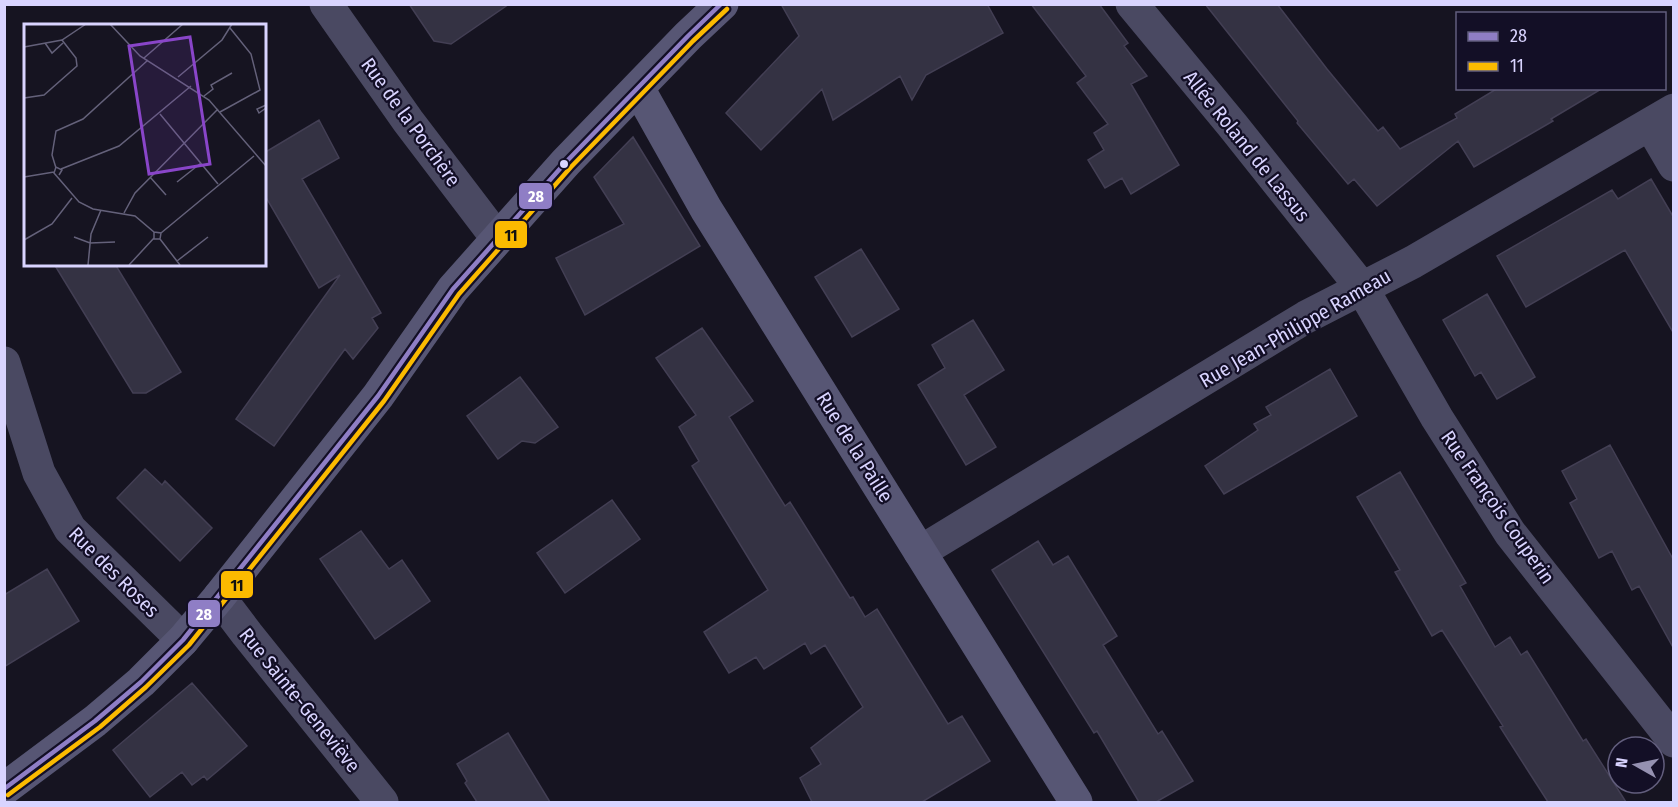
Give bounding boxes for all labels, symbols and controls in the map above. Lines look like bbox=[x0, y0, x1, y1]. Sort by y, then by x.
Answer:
legend bbox=[1456, 12, 1666, 90]
inset map bbox=[24, 24, 266, 266]
text: 28 bbox=[1510, 25, 1527, 47]
street label: Rue de la Porchère bbox=[356, 53, 466, 191]
text: 11 bbox=[1510, 55, 1524, 77]
street label: Allée Roland de Lassus bbox=[1179, 66, 1315, 226]
unlabelled marker bbox=[558, 158, 570, 170]
line badge: 28 bbox=[518, 182, 553, 210]
text: 28 bbox=[527, 187, 544, 206]
line badge: 11 bbox=[494, 220, 528, 249]
text: 11 bbox=[504, 226, 518, 245]
street label: Rue Jean-Philippe Rameau bbox=[1195, 263, 1395, 393]
street label: Rue de la Paille bbox=[812, 387, 898, 507]
street label: Rue François Couperin bbox=[1436, 426, 1560, 588]
street label: Rue des Roses bbox=[64, 522, 164, 622]
line badge: 11 bbox=[220, 570, 254, 599]
text: 11 bbox=[230, 576, 244, 595]
line badge: 28 bbox=[187, 599, 221, 628]
text: 28 bbox=[195, 605, 212, 624]
street label: Rue Sainte-Geneviève bbox=[234, 623, 366, 777]
north arrow bbox=[1606, 735, 1666, 795]
text: N bbox=[1612, 757, 1632, 769]

